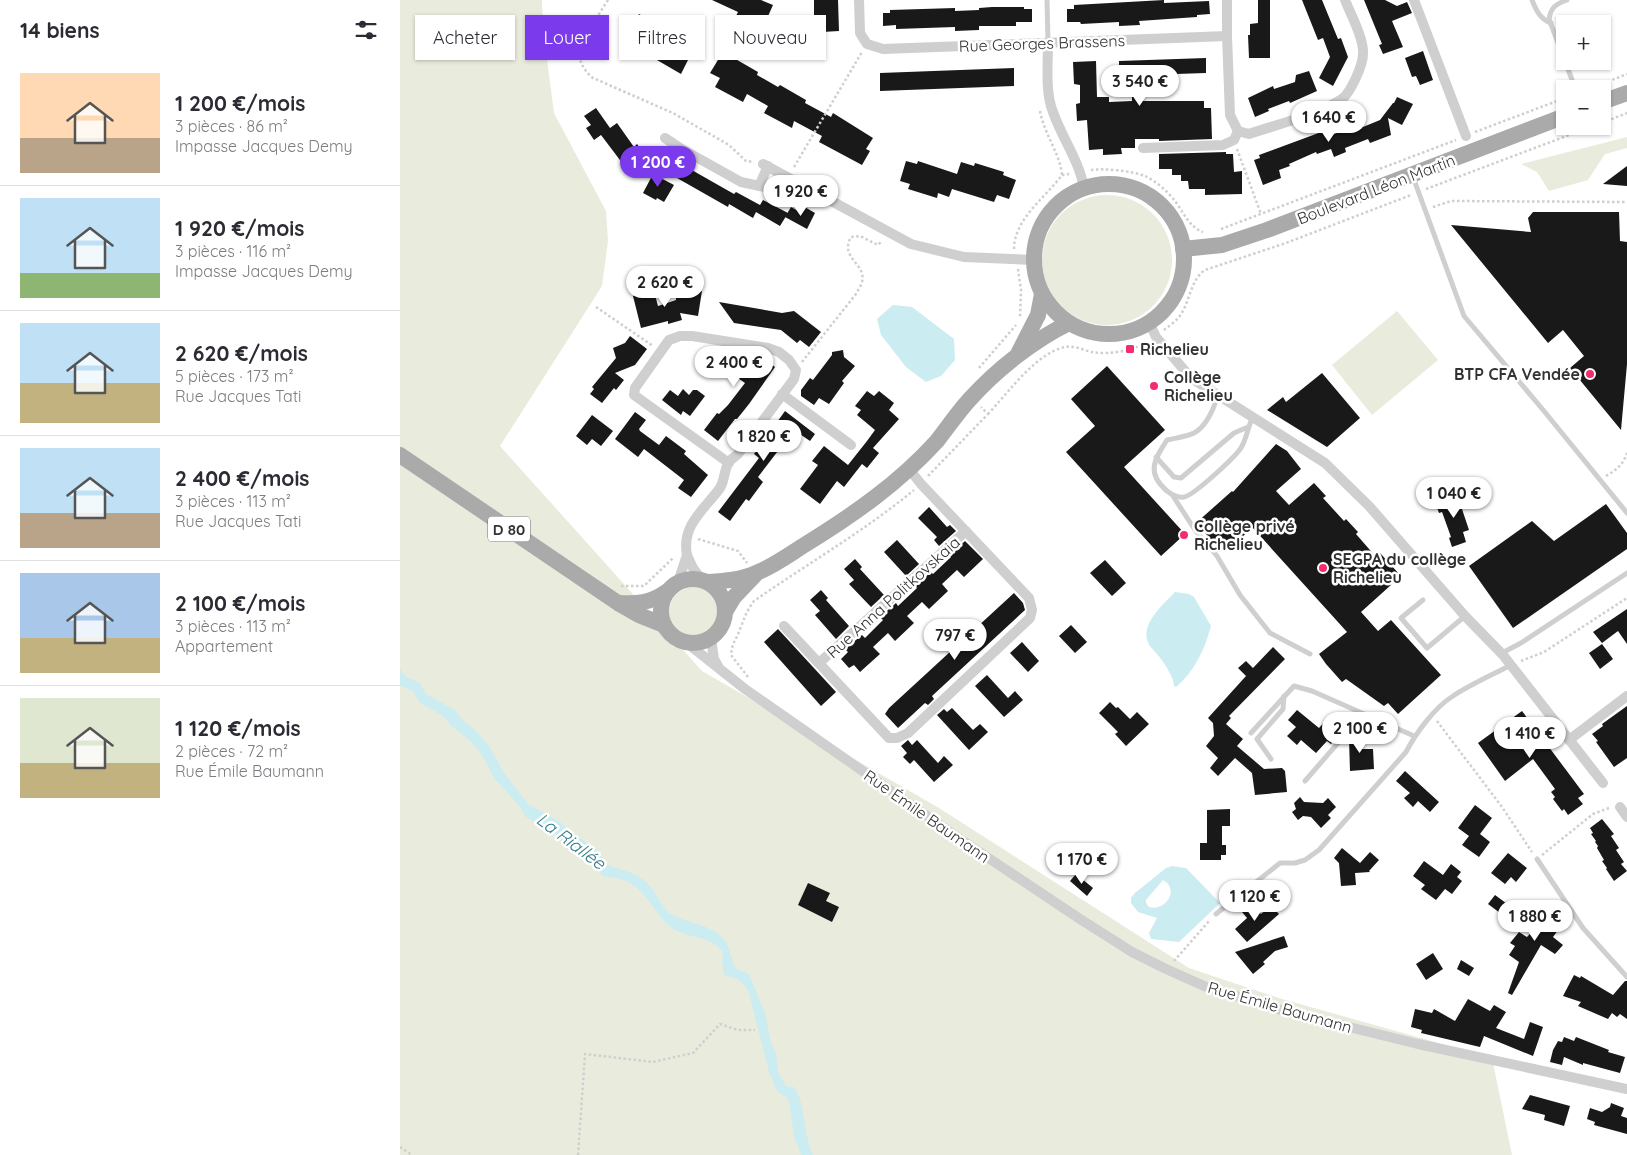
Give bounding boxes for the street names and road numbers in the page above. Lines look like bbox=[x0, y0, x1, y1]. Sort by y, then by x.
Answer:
street label: Rue Georges Brassens bbox=[959, 30, 1125, 56]
street label: Boulevard Léon Martin bbox=[1294, 150, 1458, 228]
road number: D 80 bbox=[488, 516, 530, 542]
street label: Rue Anna Politkovskaia bbox=[822, 532, 964, 662]
street label: Rue Émile Baumann bbox=[860, 765, 994, 867]
street label: Rue Émile Baumann bbox=[1206, 977, 1354, 1037]

